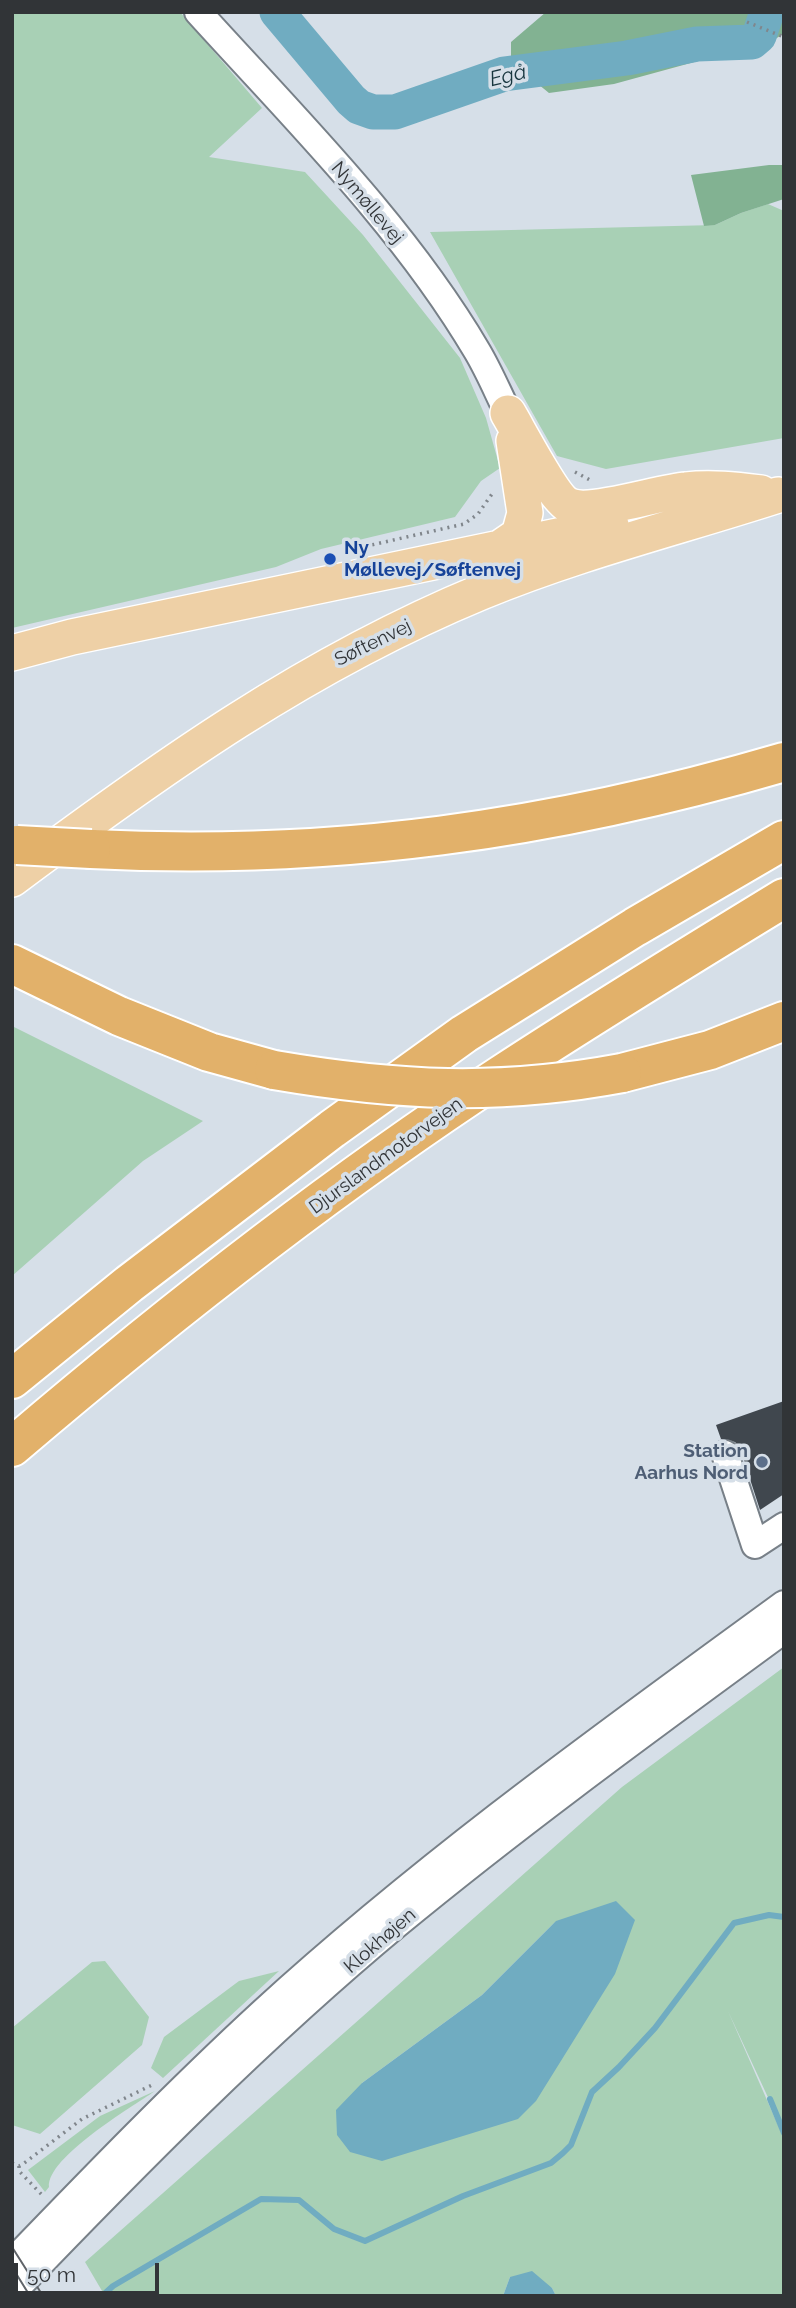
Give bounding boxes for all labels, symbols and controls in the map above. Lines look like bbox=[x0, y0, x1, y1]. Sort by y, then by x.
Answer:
water label: Egå bbox=[487, 60, 529, 92]
street label: Nymøllevej bbox=[326, 157, 408, 249]
place label: Ny Møllevej/Søftenvej bbox=[344, 537, 521, 581]
marker: Ny Møllevej/Søftenvej bbox=[322, 551, 338, 567]
street label: Søftenvej bbox=[331, 615, 415, 671]
street label: Djurslandmotorvejen bbox=[305, 1093, 467, 1219]
place label: Station Aarhus Nord bbox=[635, 1440, 748, 1484]
marker: Station Aarhus Nord bbox=[754, 1454, 770, 1470]
street label: Klokhøjen bbox=[339, 1904, 421, 1978]
scale bar bbox=[18, 2248, 163, 2292]
text: 50 m bbox=[27, 2262, 76, 2287]

